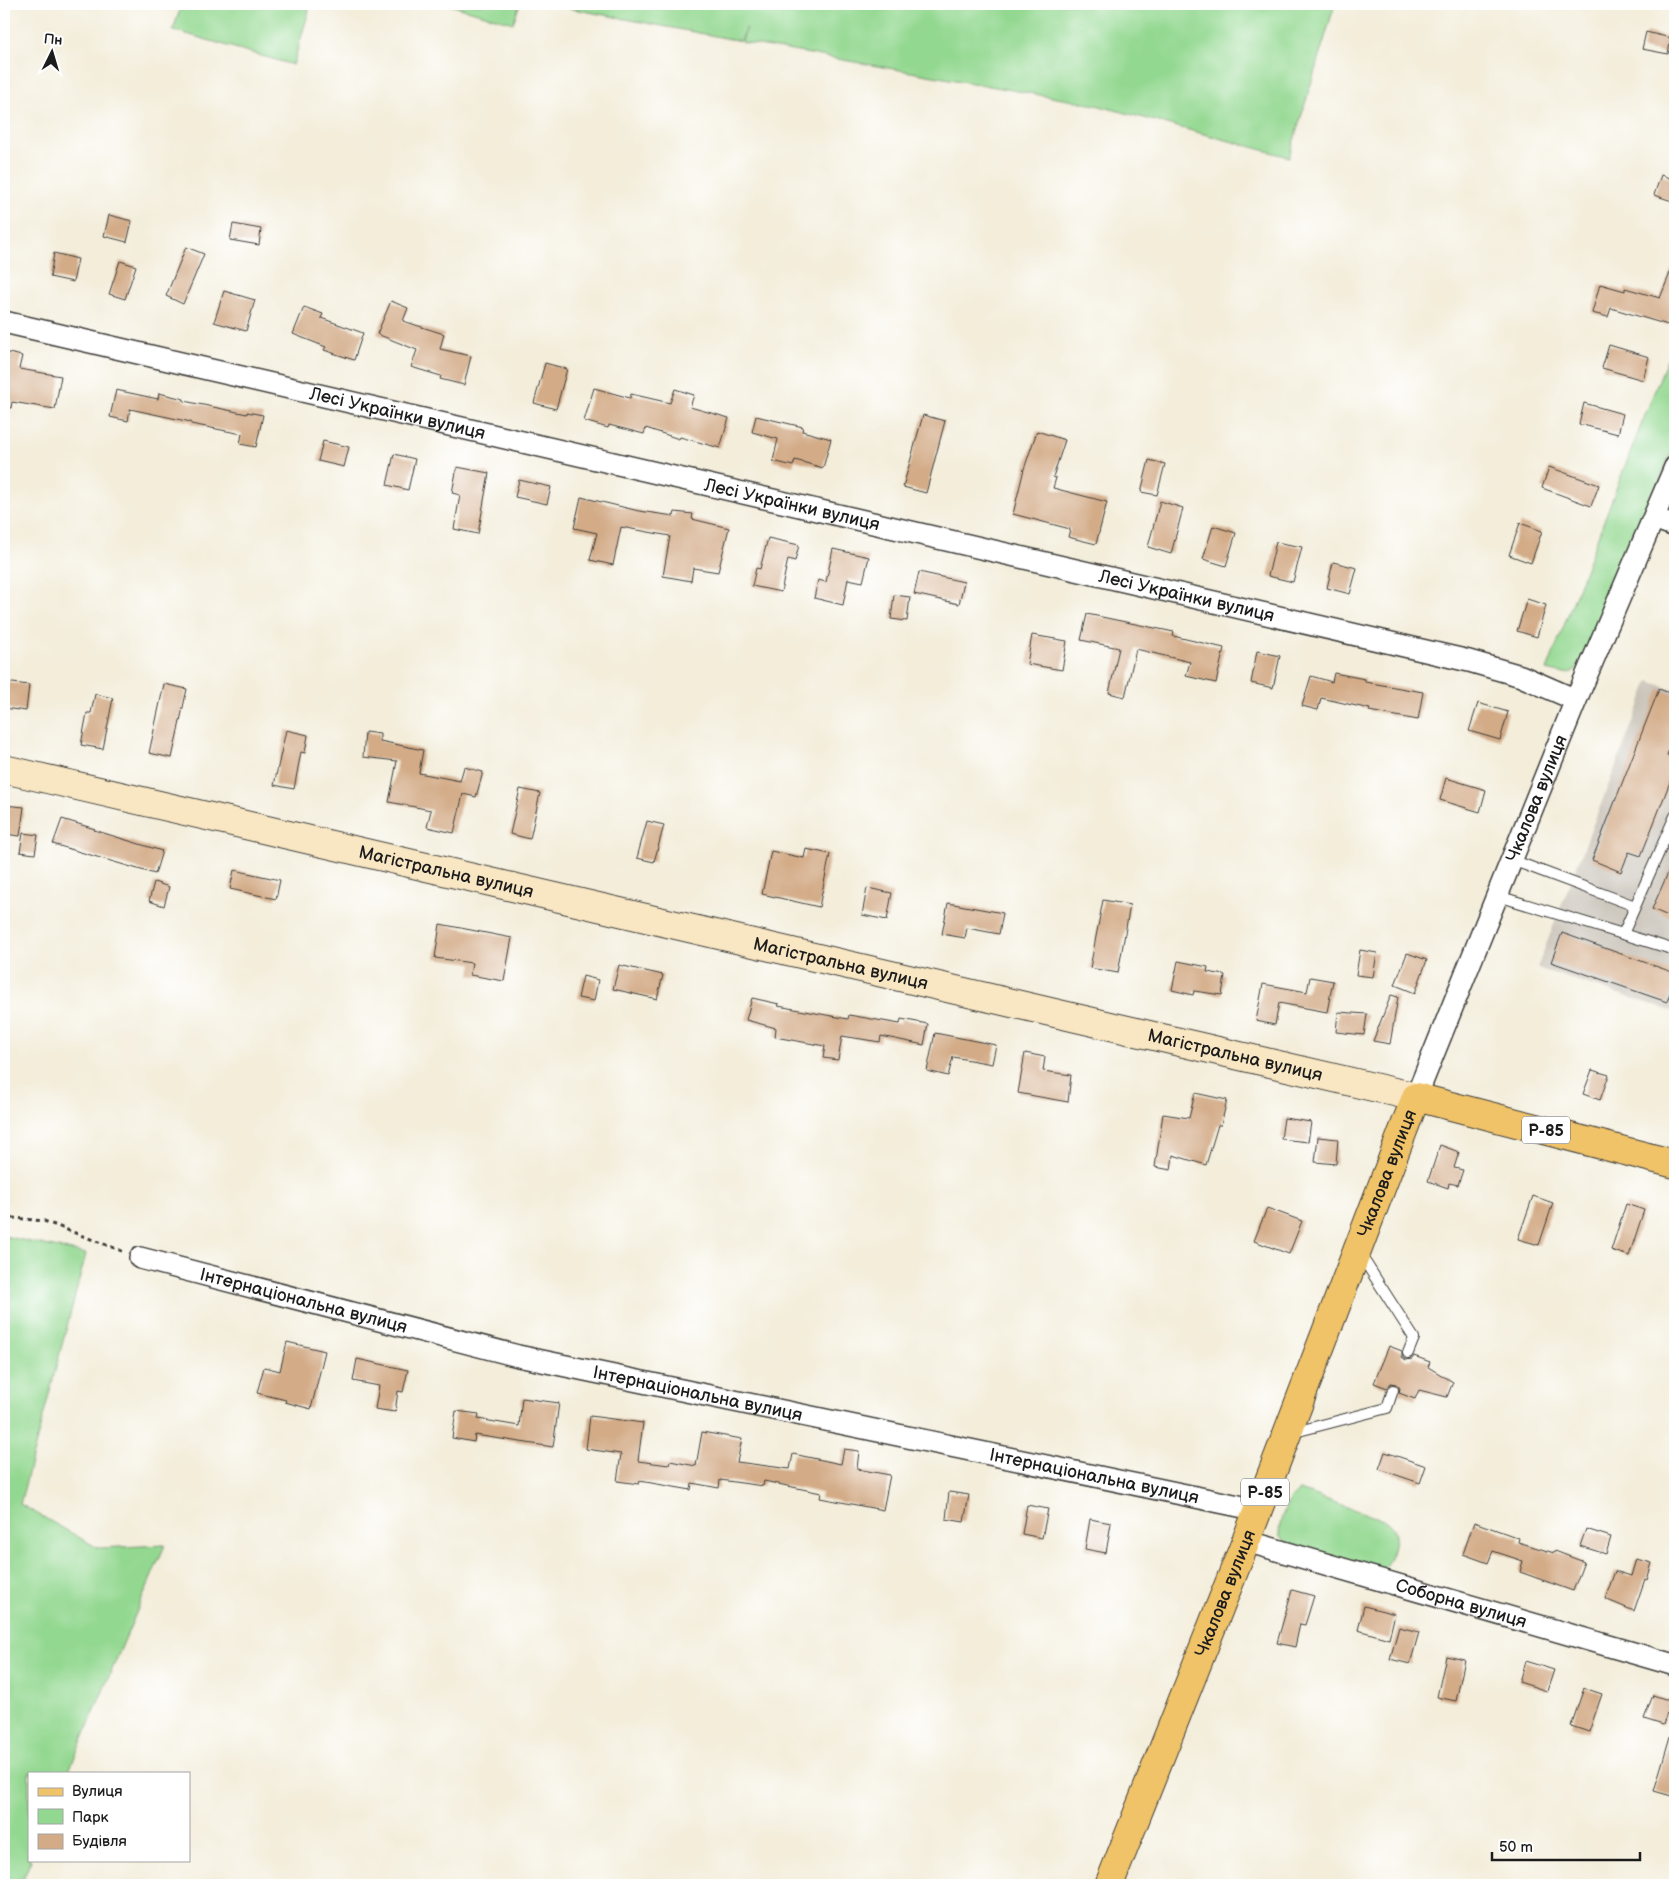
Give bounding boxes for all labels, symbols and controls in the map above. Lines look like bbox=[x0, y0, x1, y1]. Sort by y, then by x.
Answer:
north arrow bbox=[28, 28, 78, 78]
text: Пн bbox=[43, 30, 63, 49]
street label: Лесі Українки вулиця bbox=[307, 383, 487, 444]
street label: Лесі Українки вулиця bbox=[701, 474, 882, 535]
street label: Лесі Українки вулиця bbox=[1096, 565, 1276, 627]
street label: Чкалова вулиця bbox=[1502, 732, 1572, 865]
street label: Магістральна вулиця bbox=[357, 842, 536, 903]
street label: Магістральна вулиця bbox=[751, 933, 930, 994]
street label: Магістральна вулиця bbox=[1146, 1025, 1325, 1086]
street label: Чкалова вулиця bbox=[1353, 1107, 1421, 1240]
road number: Р-85 bbox=[1522, 1116, 1570, 1144]
street label: Інтернаціональна вулиця bbox=[197, 1264, 409, 1338]
street label: Інтернаціональна вулиця bbox=[591, 1362, 804, 1426]
street label: Інтернаціональна вулиця bbox=[987, 1444, 1201, 1508]
road number: Р-85 bbox=[1241, 1478, 1289, 1505]
street label: Чкалова вулиця bbox=[1191, 1527, 1260, 1660]
street label: Соборна вулиця bbox=[1393, 1575, 1529, 1633]
legend bbox=[28, 1772, 190, 1862]
text: Вулиця bbox=[72, 1782, 123, 1801]
text: Парк bbox=[72, 1808, 109, 1827]
scale bar bbox=[1492, 1829, 1639, 1861]
text: Будівля bbox=[72, 1832, 127, 1851]
text: 50 m bbox=[1499, 1838, 1533, 1857]

